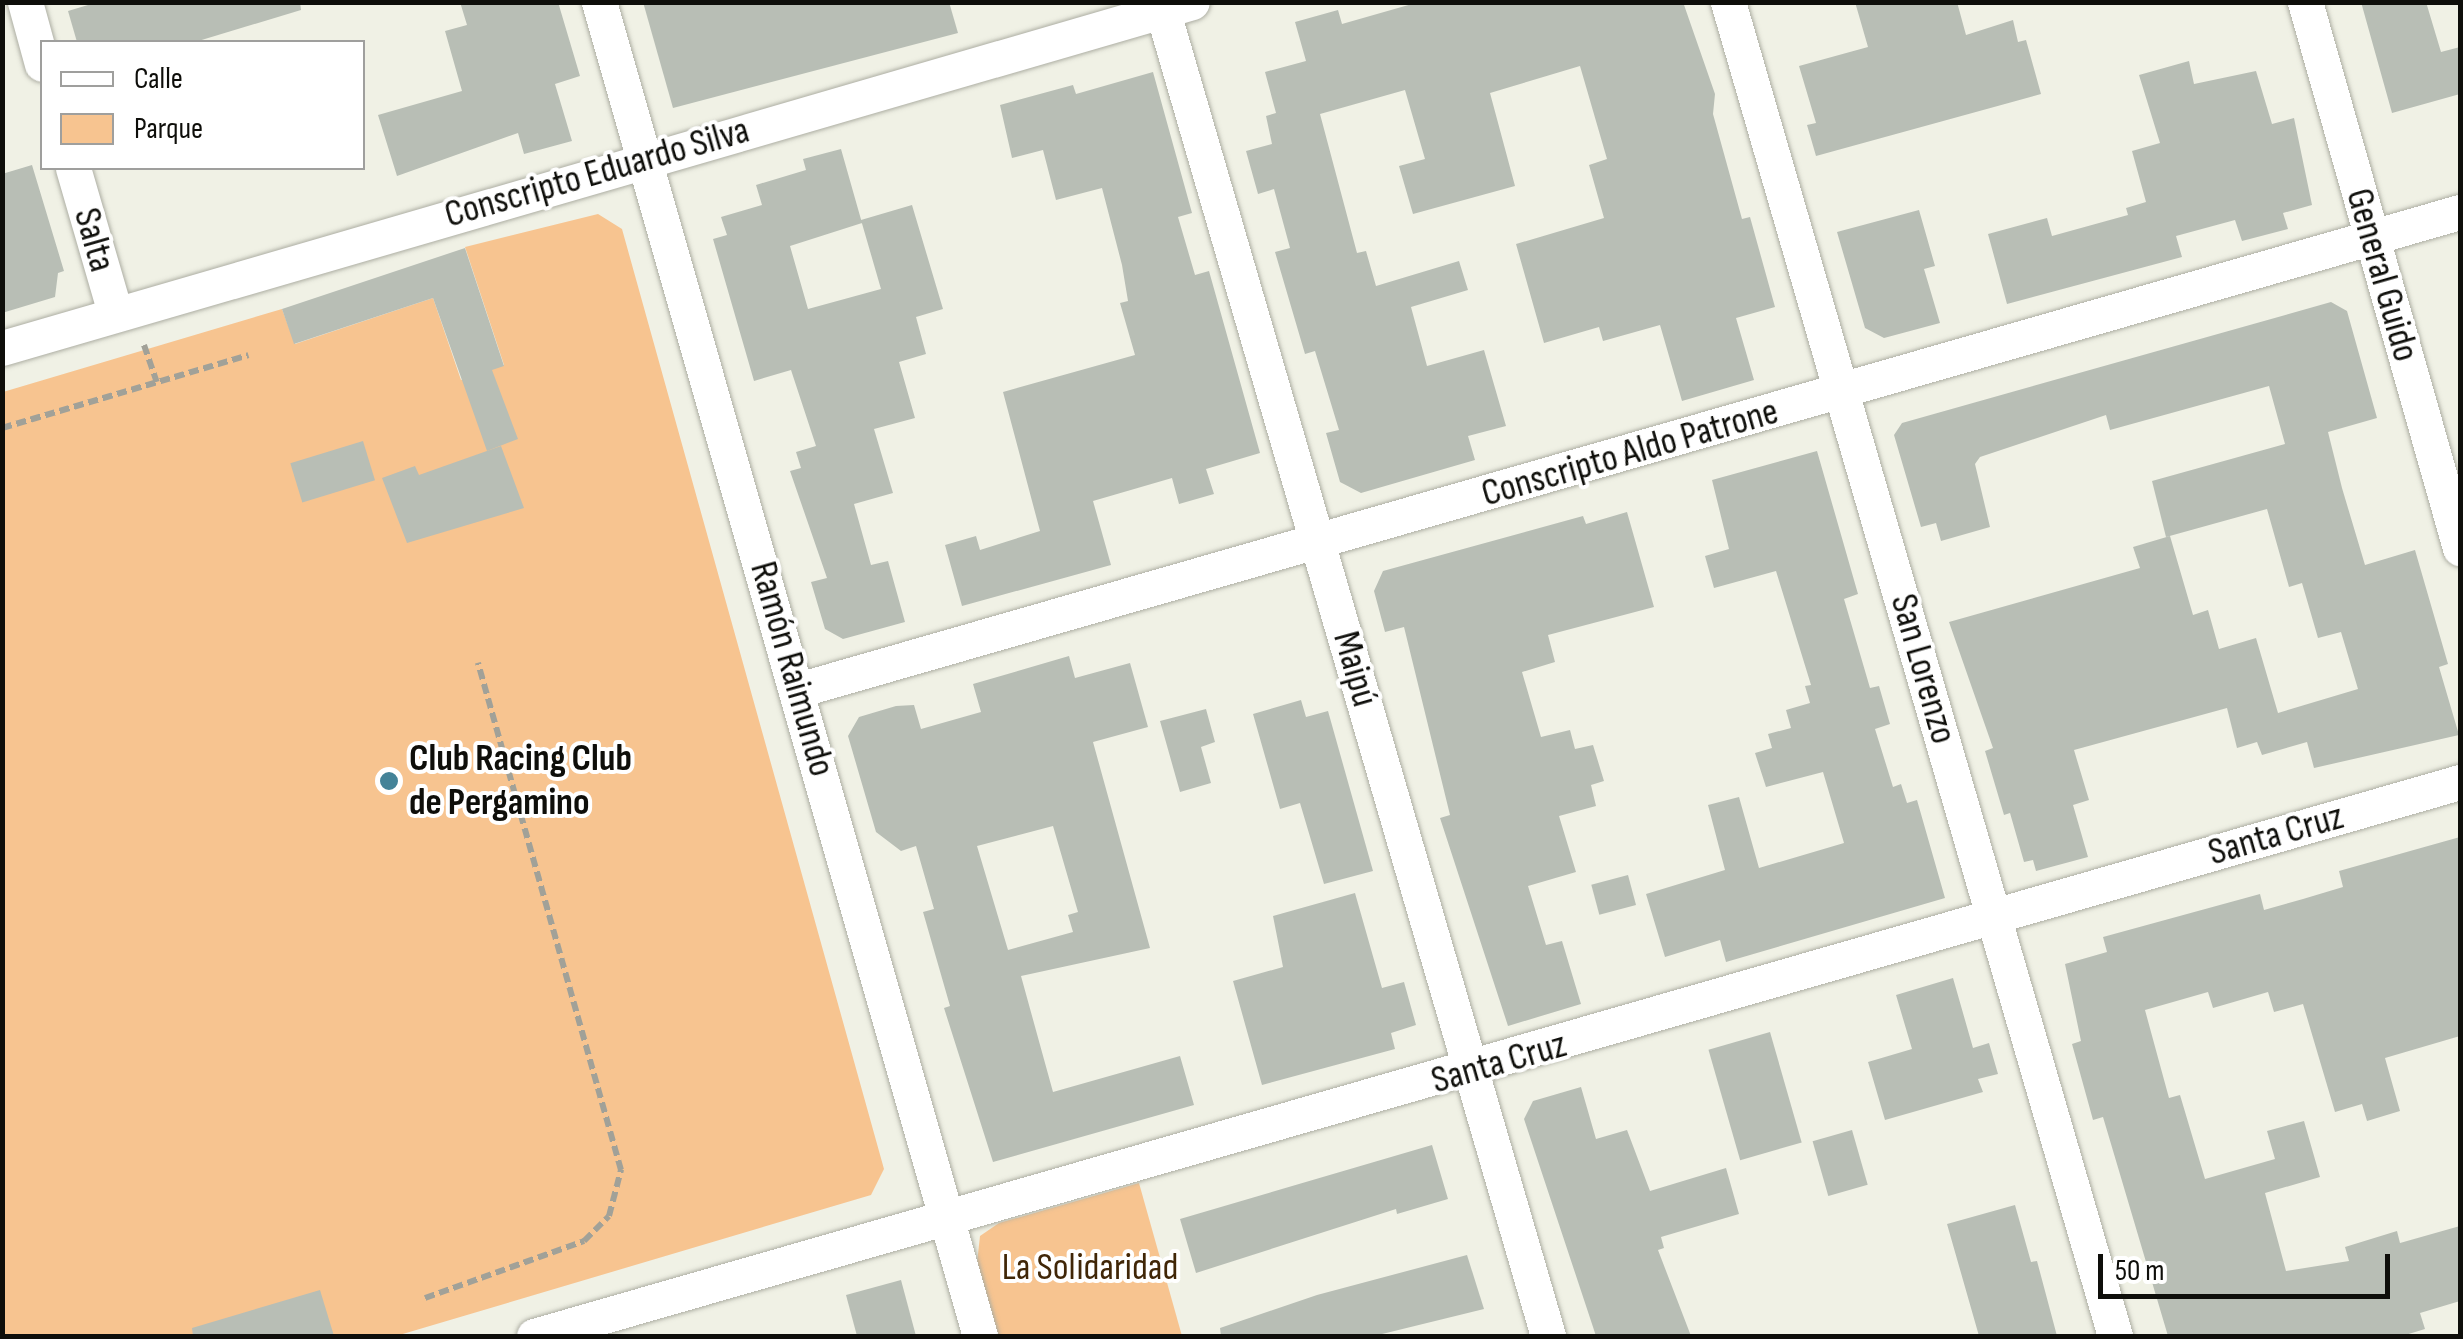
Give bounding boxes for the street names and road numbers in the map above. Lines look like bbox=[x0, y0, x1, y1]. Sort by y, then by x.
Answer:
street label: Conscripto Eduardo Silva bbox=[440, 108, 754, 238]
street label: General Guido bbox=[2336, 183, 2428, 367]
street label: Salta bbox=[63, 203, 125, 277]
street label: Conscripto Aldo Patrone bbox=[1476, 389, 1784, 517]
street label: Ramón Raimundo bbox=[740, 556, 844, 782]
street label: San Lorenzo bbox=[1880, 589, 1966, 749]
street label: Maipú bbox=[1323, 626, 1387, 712]
street label: Santa Cruz bbox=[2203, 794, 2349, 876]
street label: Santa Cruz bbox=[1426, 1022, 1572, 1104]

